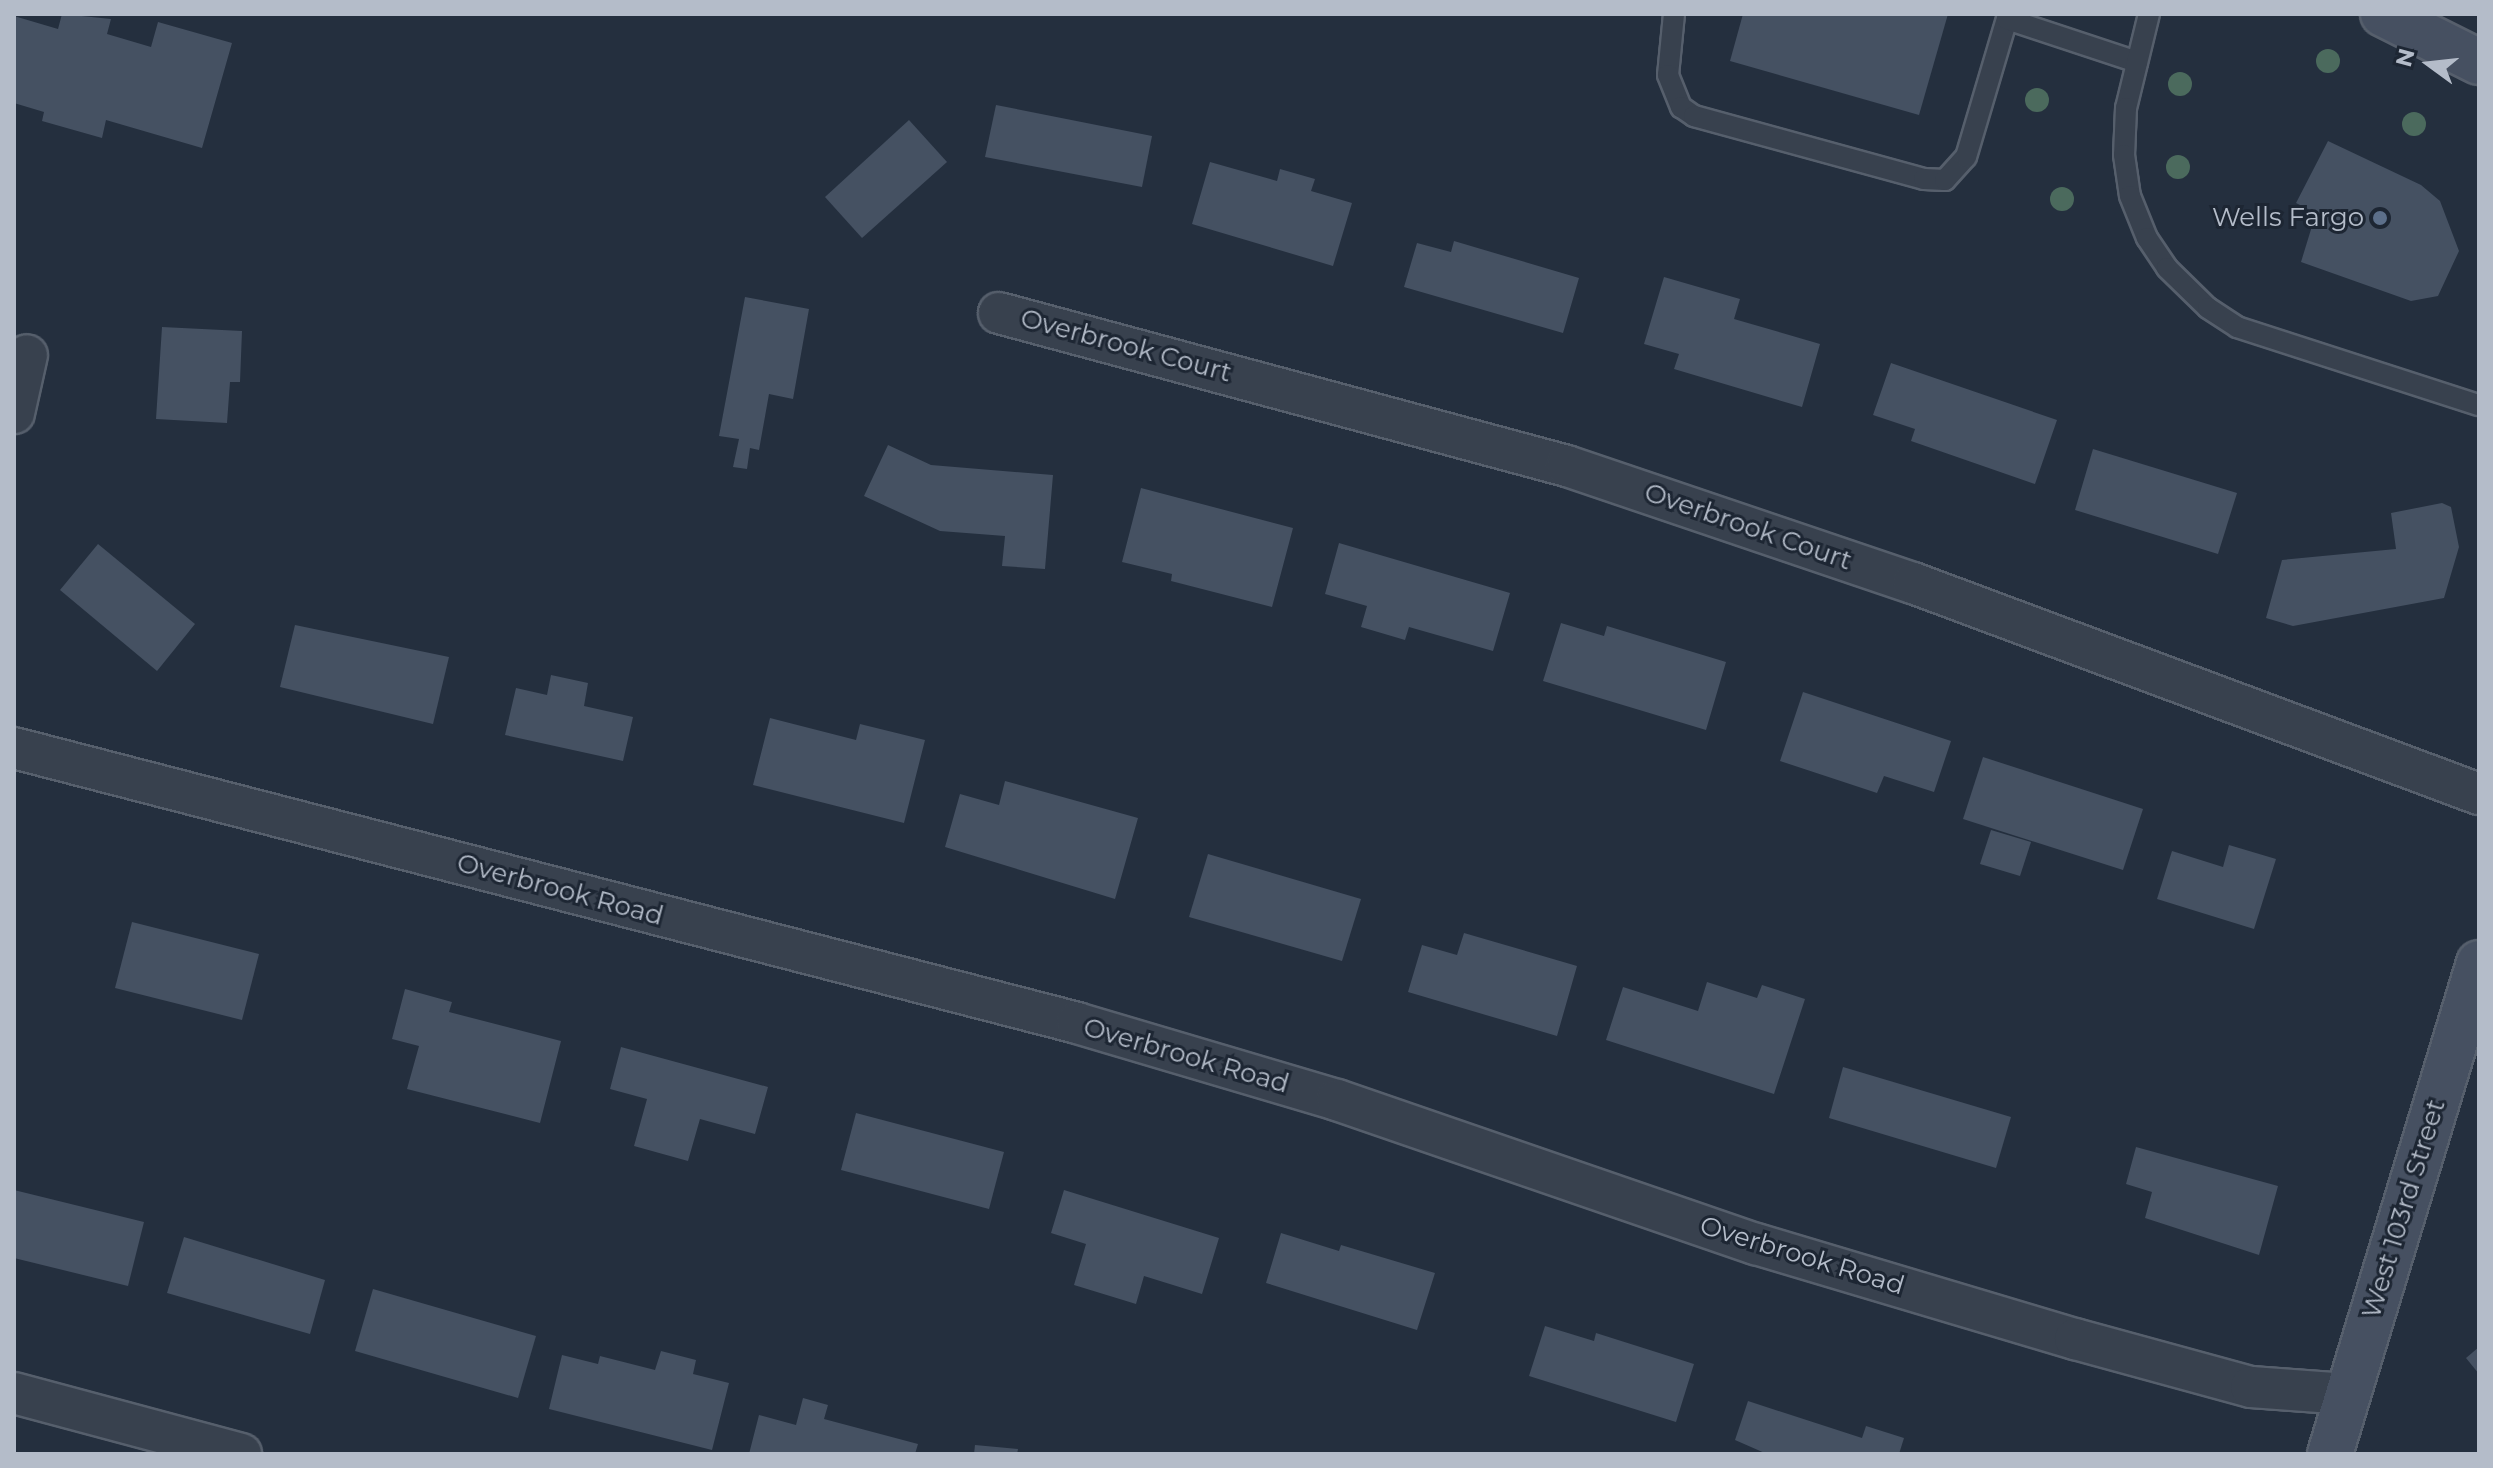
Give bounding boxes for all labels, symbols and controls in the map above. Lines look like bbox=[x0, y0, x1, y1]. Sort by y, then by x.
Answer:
north arrow bbox=[2389, 24, 2469, 104]
text: N bbox=[2390, 46, 2421, 70]
place label: Wells Fargo bbox=[2212, 202, 2364, 234]
marker: Wells Fargo bbox=[2371, 209, 2389, 227]
street label: Overbrook Court bbox=[1017, 303, 1235, 389]
street label: Overbrook Court bbox=[1640, 477, 1856, 577]
street label: Overbrook Road bbox=[454, 847, 666, 933]
street label: Overbrook Road bbox=[1080, 1012, 1292, 1100]
street label: West 103rd Street bbox=[2356, 1096, 2452, 1322]
street label: Overbrook Road bbox=[1696, 1210, 1908, 1302]

